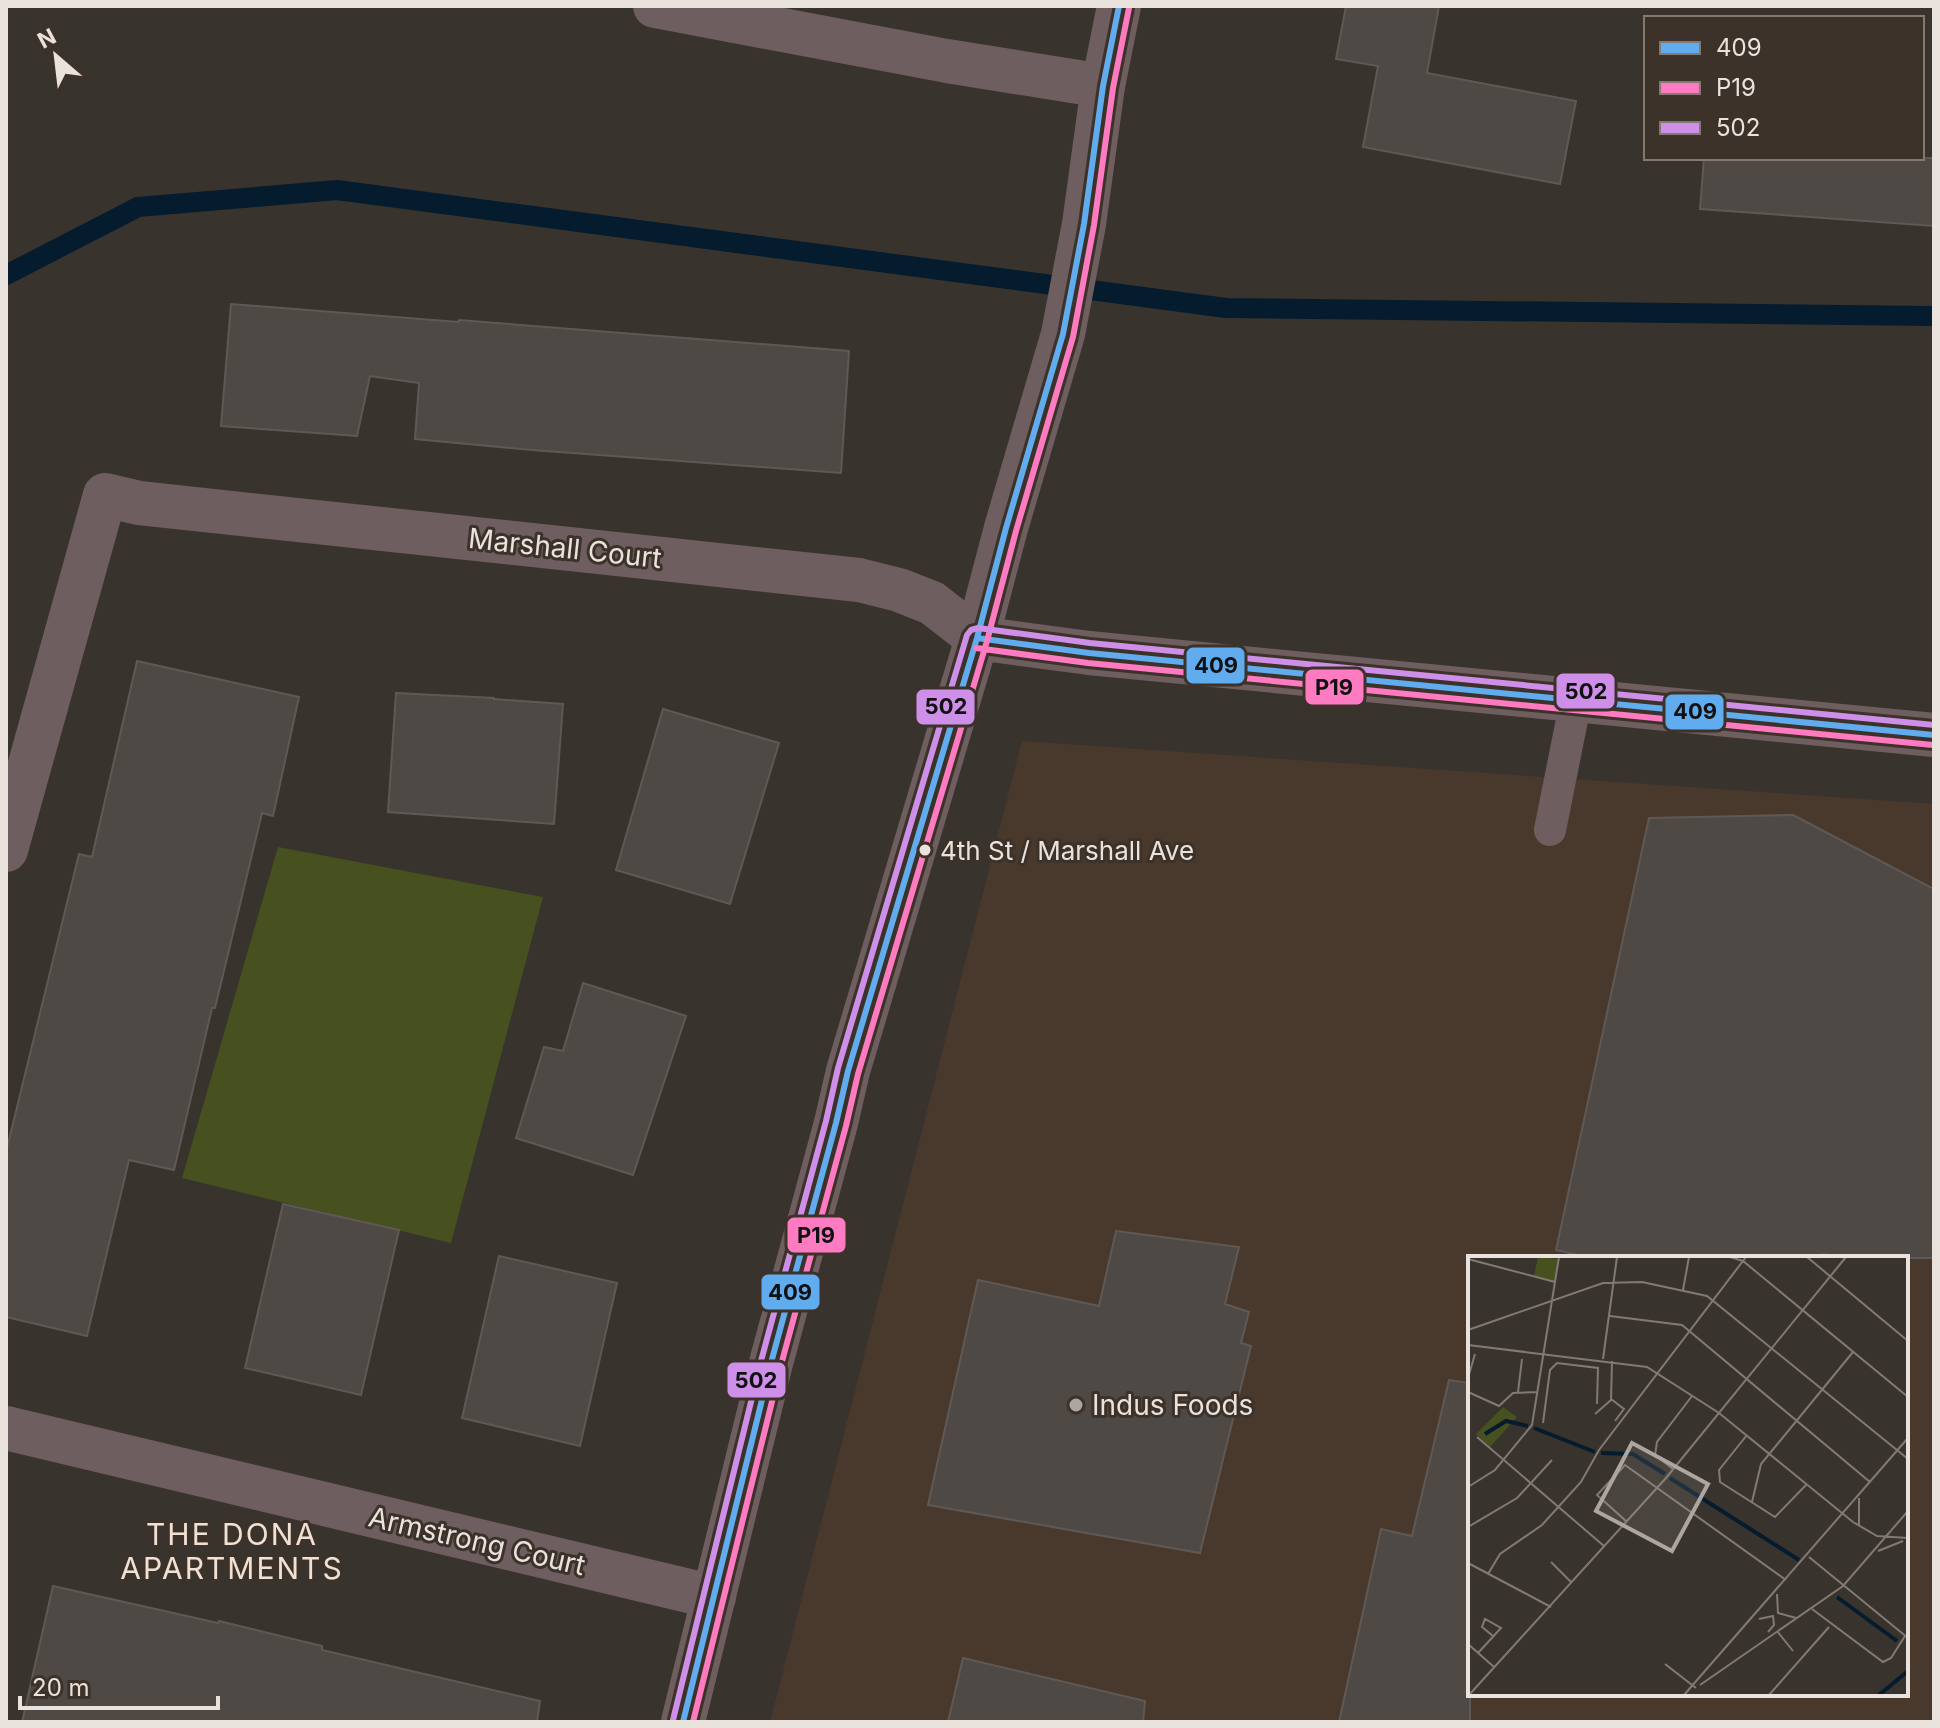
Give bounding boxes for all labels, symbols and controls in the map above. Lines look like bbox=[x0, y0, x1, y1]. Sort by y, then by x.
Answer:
north arrow bbox=[16, 16, 96, 96]
legend bbox=[1644, 16, 1924, 160]
text: N bbox=[33, 23, 60, 54]
text: 409 bbox=[1716, 33, 1762, 62]
text: P19 bbox=[1716, 73, 1756, 102]
text: 502 bbox=[1716, 113, 1760, 142]
street label: Marshall Court bbox=[467, 521, 663, 575]
line badge: 409 bbox=[1185, 646, 1246, 685]
text: 409 bbox=[1194, 652, 1238, 678]
line badge: P19 bbox=[1304, 668, 1365, 706]
line badge: 502 bbox=[1555, 672, 1616, 710]
text: P19 bbox=[1315, 674, 1353, 700]
text: 502 bbox=[1565, 678, 1607, 704]
line badge: 502 bbox=[915, 688, 976, 726]
text: 502 bbox=[925, 693, 967, 719]
line badge: 409 bbox=[1664, 693, 1725, 731]
text: 409 bbox=[1673, 698, 1717, 724]
place label: 4th St / Marshall Ave bbox=[940, 835, 1194, 866]
marker: 4th St / Marshall Ave bbox=[917, 842, 933, 858]
line badge: P19 bbox=[786, 1216, 847, 1254]
text: P19 bbox=[797, 1222, 835, 1248]
inset map bbox=[1468, 1256, 1908, 1696]
line badge: 409 bbox=[760, 1273, 821, 1311]
text: 409 bbox=[768, 1279, 812, 1305]
line badge: 502 bbox=[726, 1361, 787, 1399]
text: 502 bbox=[735, 1367, 777, 1393]
place label: Indus Foods bbox=[1092, 1388, 1253, 1422]
marker: Indus Foods bbox=[1067, 1396, 1085, 1414]
street label: Armstrong Court bbox=[365, 1500, 589, 1582]
district label: THE DONA APARTMENTS bbox=[120, 1516, 344, 1586]
scale bar bbox=[20, 1660, 218, 1710]
text: 20 m bbox=[32, 1673, 90, 1702]

